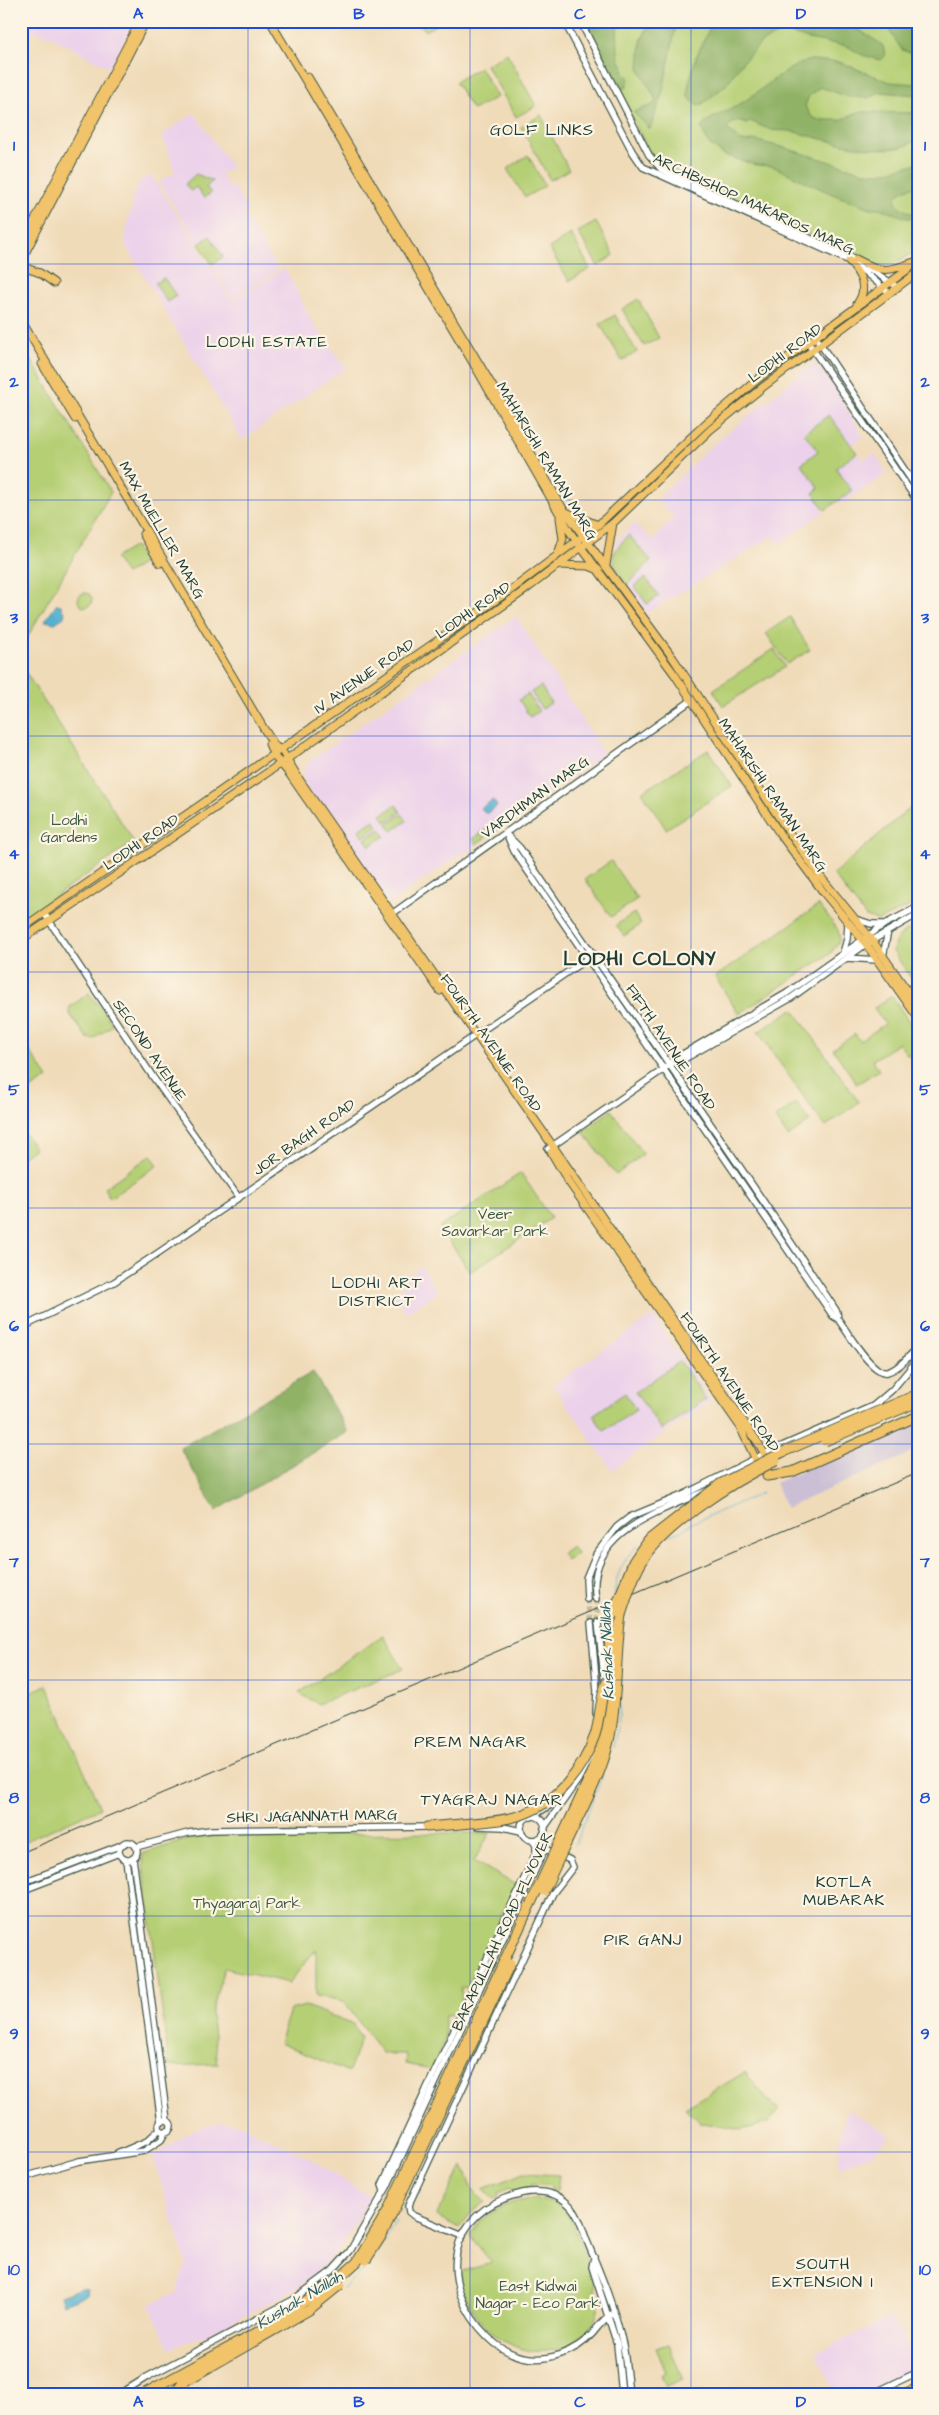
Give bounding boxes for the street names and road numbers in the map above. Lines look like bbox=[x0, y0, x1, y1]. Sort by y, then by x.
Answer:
street label: ARCHBISHOP MAKARIOS MARG bbox=[650, 149, 858, 261]
street label: LODHI ROAD bbox=[744, 318, 827, 388]
street label: MAHARISHI RAMAN MARG bbox=[491, 378, 603, 545]
street label: MAX MUELLER MARG bbox=[113, 457, 210, 604]
street label: LODHI ROAD bbox=[431, 577, 515, 644]
street label: IV AVENUE ROAD bbox=[310, 634, 419, 719]
street label: MAHARISHI RAMAN MARG bbox=[713, 714, 832, 877]
street label: VARDHMAN MARG bbox=[477, 751, 594, 844]
street label: LODHI ROAD bbox=[99, 809, 184, 876]
street label: FOURTH AVENUE ROAD bbox=[435, 970, 547, 1117]
street label: FIFTH AVENUE ROAD bbox=[620, 980, 721, 1115]
street label: SECOND AVENUE bbox=[108, 995, 192, 1106]
street label: JOR BAGH ROAD bbox=[249, 1094, 360, 1181]
street label: FOURTH AVENUE ROAD bbox=[675, 1308, 784, 1457]
street label: SHRI JAGANNATH MARG bbox=[226, 1804, 398, 1828]
street label: BARAPULLAH ROAD FLYOVER bbox=[447, 1828, 558, 2034]

